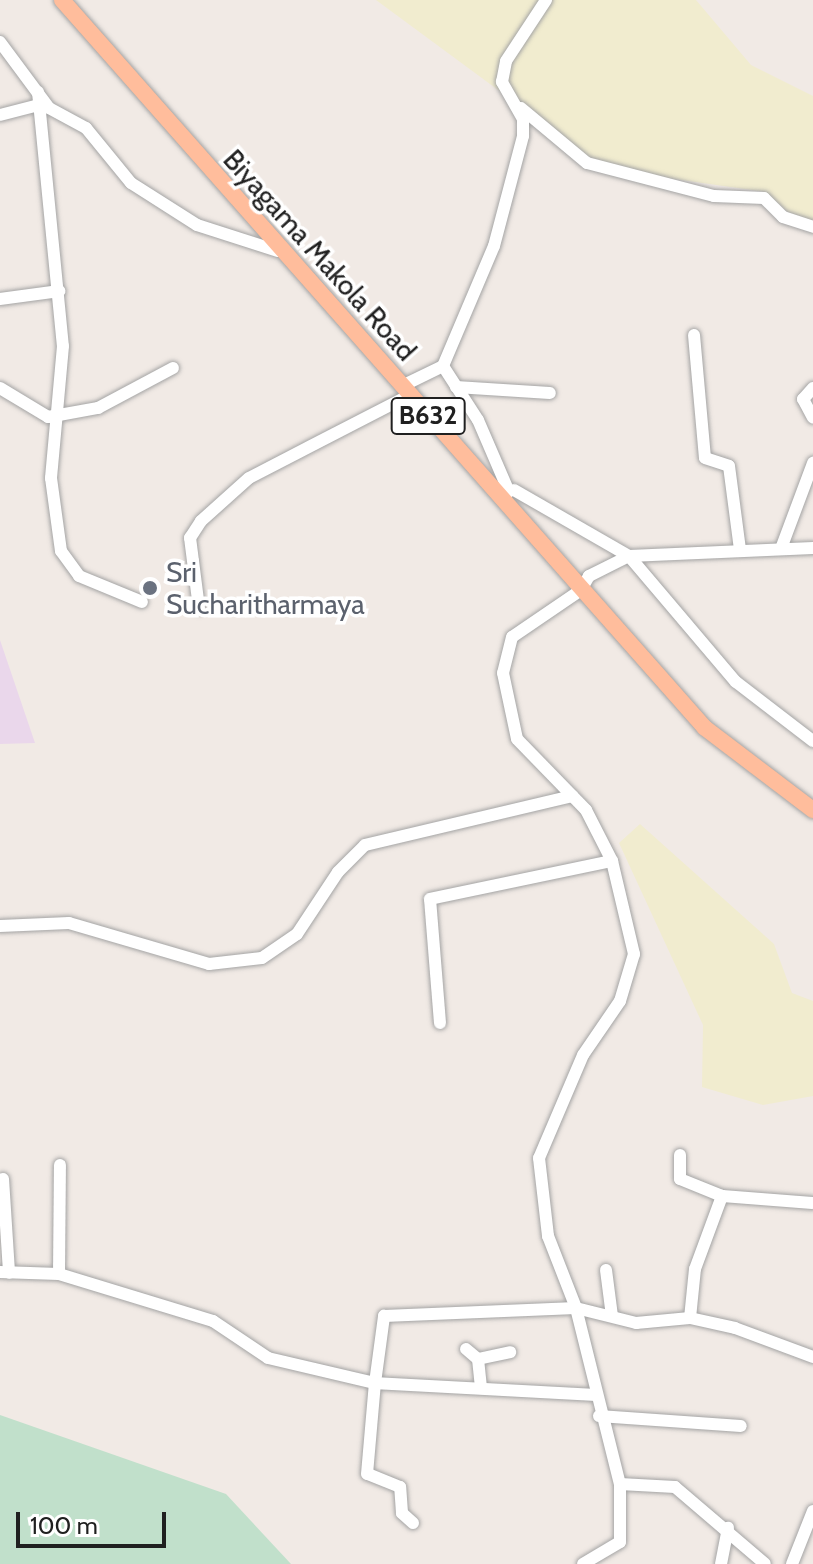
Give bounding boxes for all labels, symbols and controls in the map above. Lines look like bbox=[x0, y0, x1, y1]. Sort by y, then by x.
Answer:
street label: Biyagama Makola Road bbox=[217, 143, 423, 367]
road number: B632 bbox=[390, 394, 466, 438]
place label: Sri Sucharitharmaya bbox=[166, 555, 365, 621]
marker: Sri Sucharitharmaya bbox=[141, 579, 159, 597]
scale bar bbox=[20, 1496, 170, 1546]
text: 100 m bbox=[30, 1511, 98, 1540]

